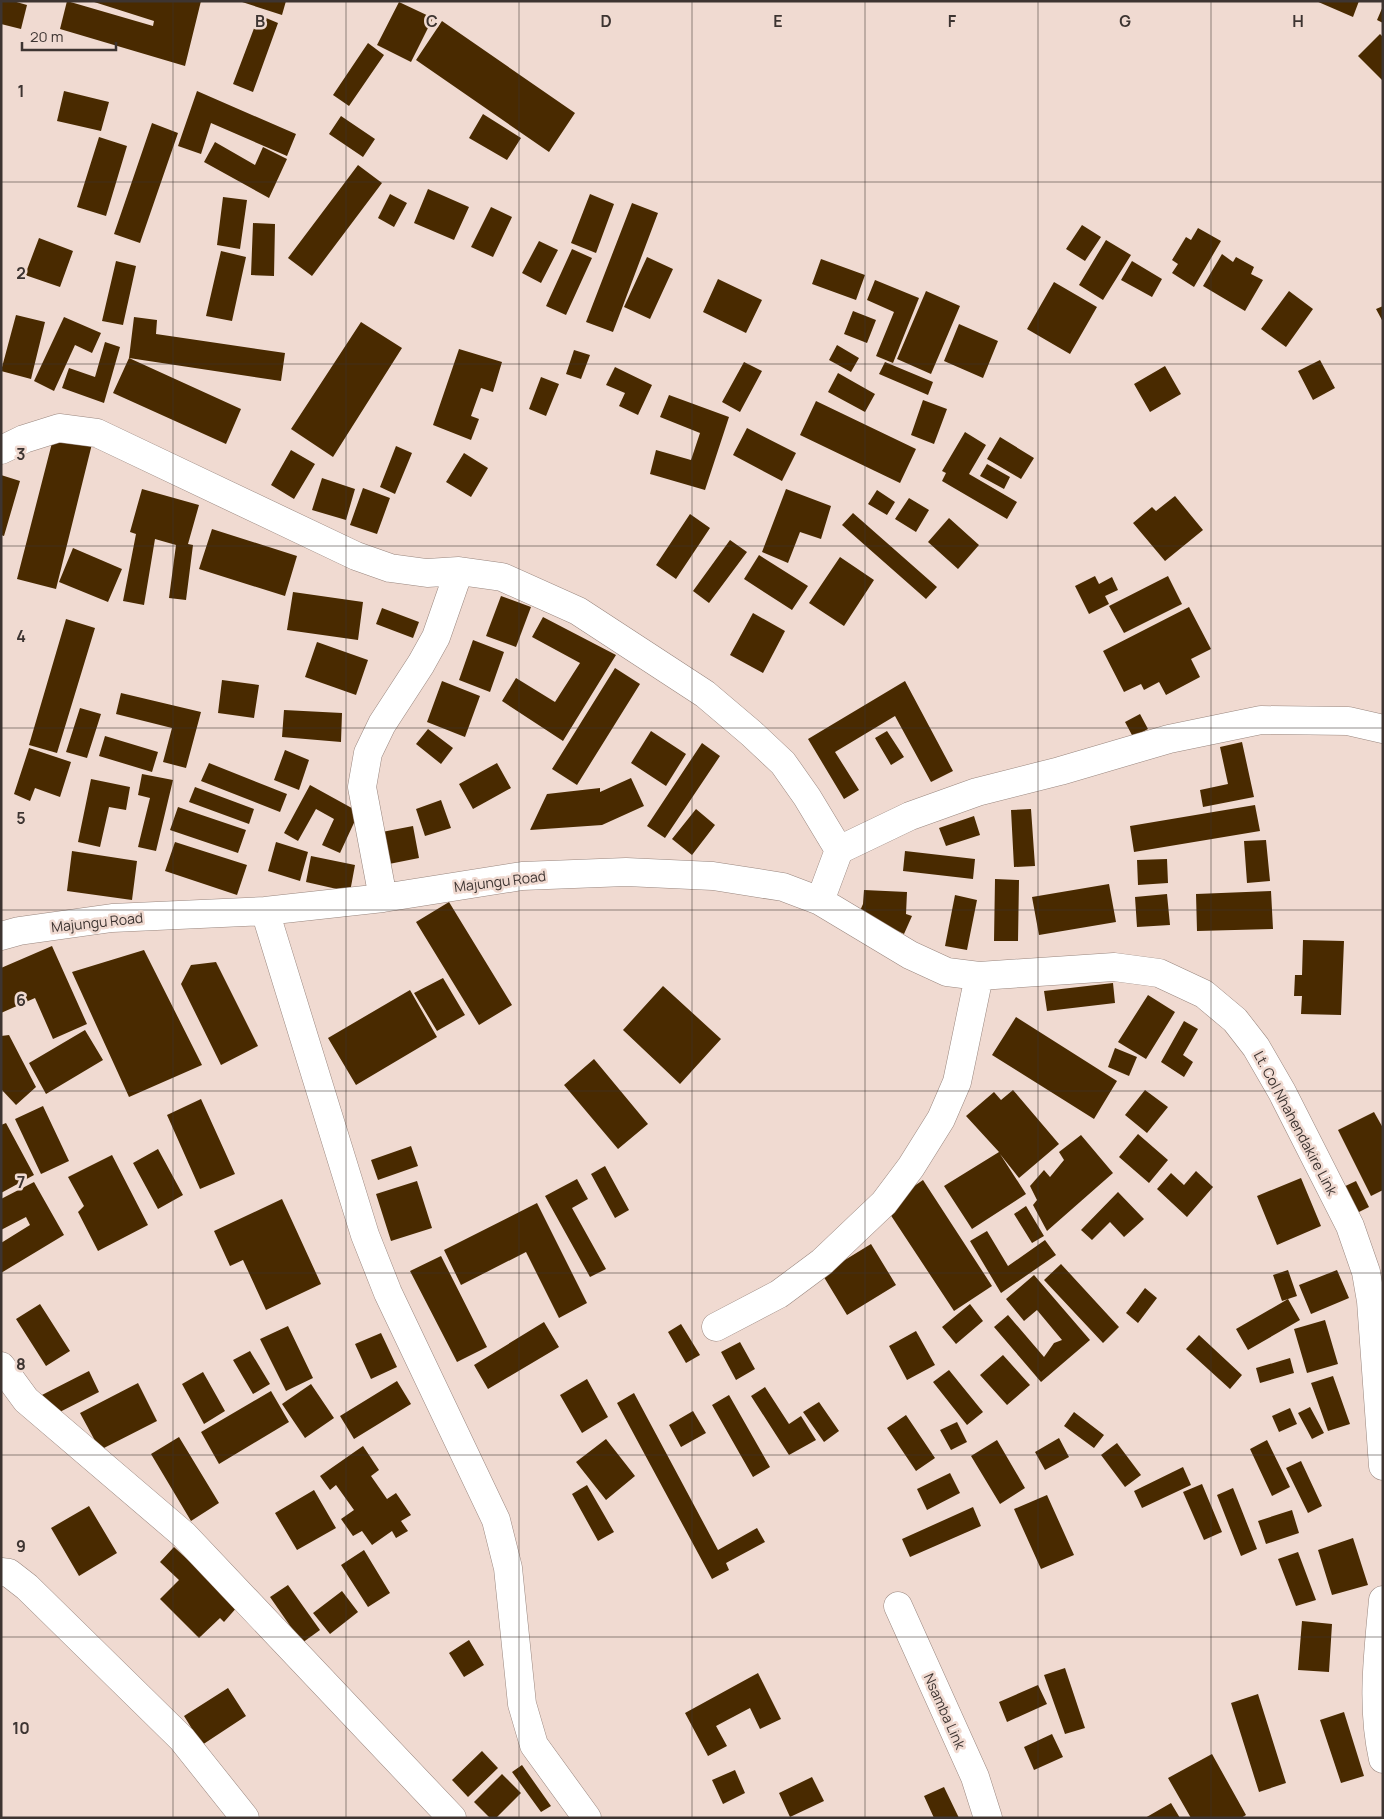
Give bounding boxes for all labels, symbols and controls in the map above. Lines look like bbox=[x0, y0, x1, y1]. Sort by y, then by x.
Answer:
text: B bbox=[255, 10, 265, 32]
text: C bbox=[426, 10, 438, 32]
text: D bbox=[600, 10, 612, 32]
text: E bbox=[773, 10, 783, 32]
text: F bbox=[948, 10, 957, 32]
text: G bbox=[1119, 10, 1131, 32]
text: H bbox=[1292, 10, 1304, 32]
scale bar bbox=[22, 20, 116, 52]
text: 20 m bbox=[30, 26, 63, 47]
text: 1 bbox=[17, 80, 25, 102]
text: 2 bbox=[16, 262, 26, 284]
text: 3 bbox=[16, 443, 26, 465]
text: 4 bbox=[16, 625, 26, 647]
text: 5 bbox=[16, 807, 26, 829]
street label: Majungu Road bbox=[453, 866, 547, 896]
street label: Majungu Road bbox=[50, 908, 144, 936]
text: 6 bbox=[16, 989, 26, 1011]
street label: Lt. Col Nhahendakire Link bbox=[1250, 1047, 1343, 1200]
text: 7 bbox=[17, 1171, 25, 1193]
text: 8 bbox=[16, 1353, 26, 1375]
text: 9 bbox=[16, 1535, 26, 1557]
street label: Nsamba Link bbox=[920, 1670, 971, 1753]
text: 10 bbox=[12, 1717, 30, 1739]

